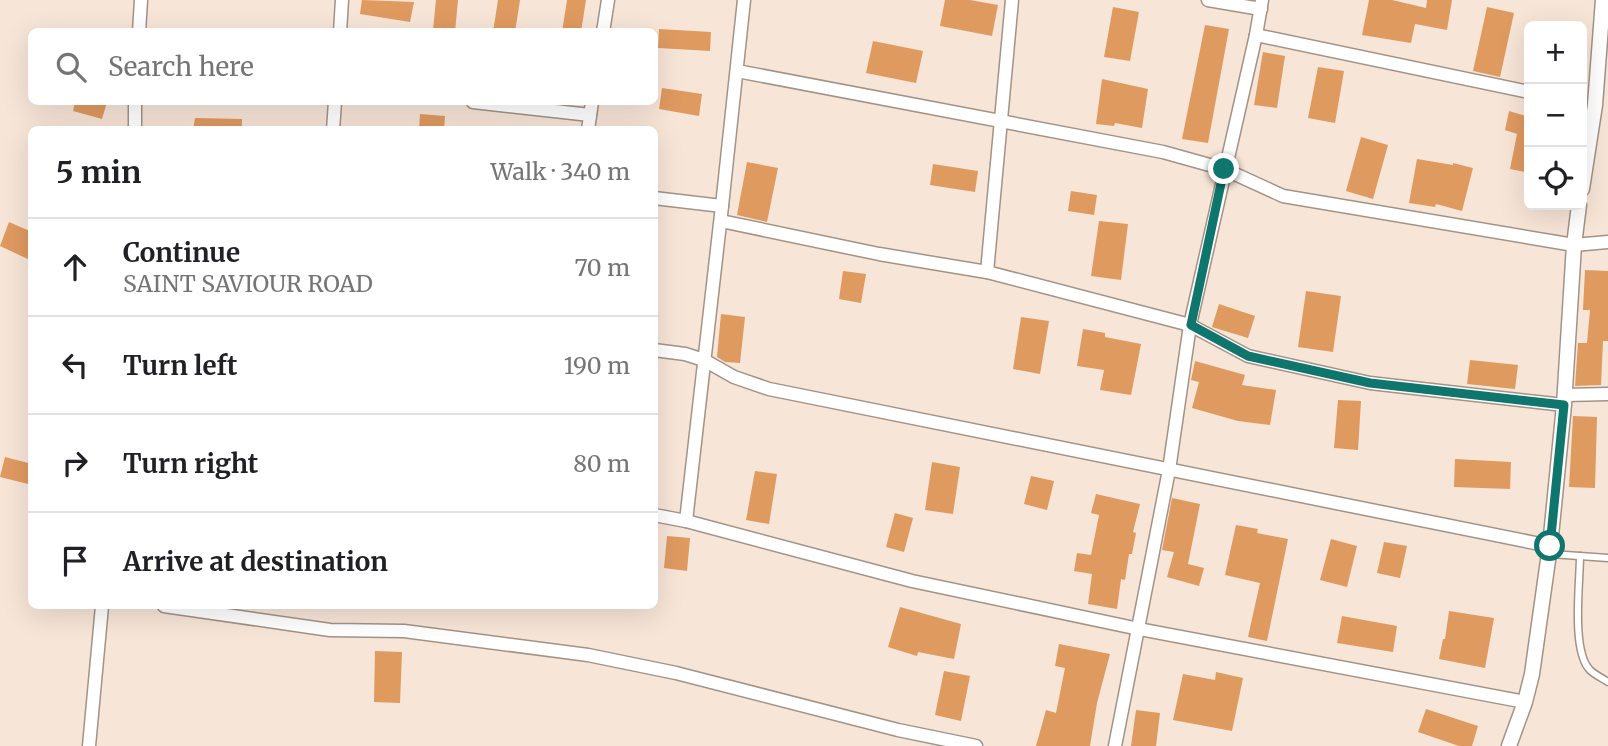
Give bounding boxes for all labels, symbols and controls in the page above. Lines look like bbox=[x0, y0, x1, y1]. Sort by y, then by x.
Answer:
map controls bbox=[1524, 21, 1587, 210]
button: + bbox=[1524, 21, 1587, 84]
search box bbox=[28, 28, 658, 105]
icon: search bbox=[52, 48, 90, 86]
text: Search here bbox=[108, 50, 254, 83]
button: − bbox=[1524, 84, 1587, 147]
button: locate bbox=[1524, 147, 1587, 210]
text: 5 min bbox=[56, 153, 141, 191]
route end bbox=[1208, 153, 1239, 184]
text: Walk · 340 m bbox=[490, 157, 630, 186]
text: Continue bbox=[123, 236, 240, 269]
icon: ahead bbox=[56, 248, 94, 286]
text: 70 m bbox=[574, 253, 630, 282]
text: SAINT SAVIOUR ROAD bbox=[123, 269, 373, 298]
icon: left bbox=[56, 346, 94, 384]
text: Turn left bbox=[123, 349, 237, 382]
text: 190 m bbox=[564, 351, 630, 380]
icon: right bbox=[56, 444, 94, 482]
text: Turn right bbox=[123, 447, 258, 480]
text: 80 m bbox=[573, 449, 630, 478]
route start bbox=[1534, 530, 1565, 561]
icon: arrive bbox=[56, 542, 94, 580]
text: Arrive at destination bbox=[123, 545, 388, 578]

